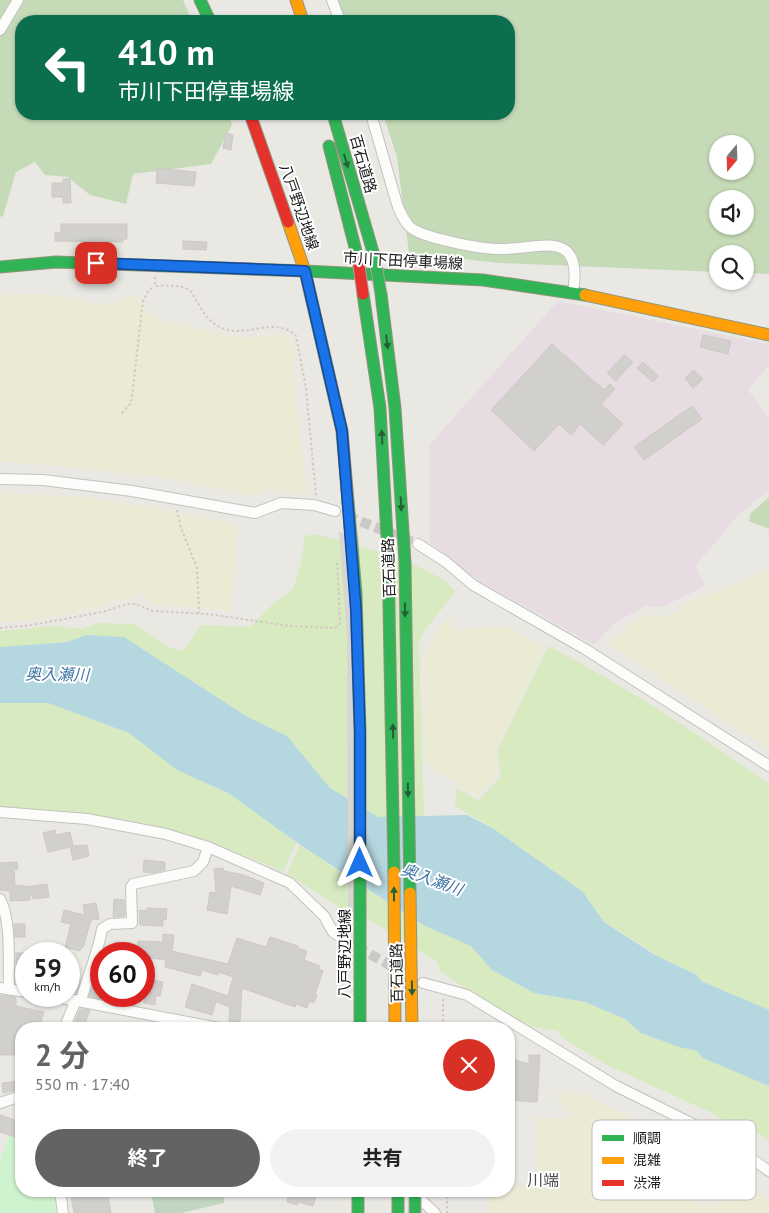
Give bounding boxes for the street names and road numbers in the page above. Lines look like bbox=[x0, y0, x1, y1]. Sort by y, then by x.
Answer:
street label: 百石道路 bbox=[346, 132, 381, 195]
street label: 八戸野辺地線 bbox=[276, 161, 323, 252]
street label: 市川下田停車場線 bbox=[343, 248, 463, 273]
street label: 百石道路 bbox=[378, 538, 399, 598]
street label: 八戸野辺地線 bbox=[335, 909, 354, 999]
street label: 百石道路 bbox=[386, 943, 407, 1003]

